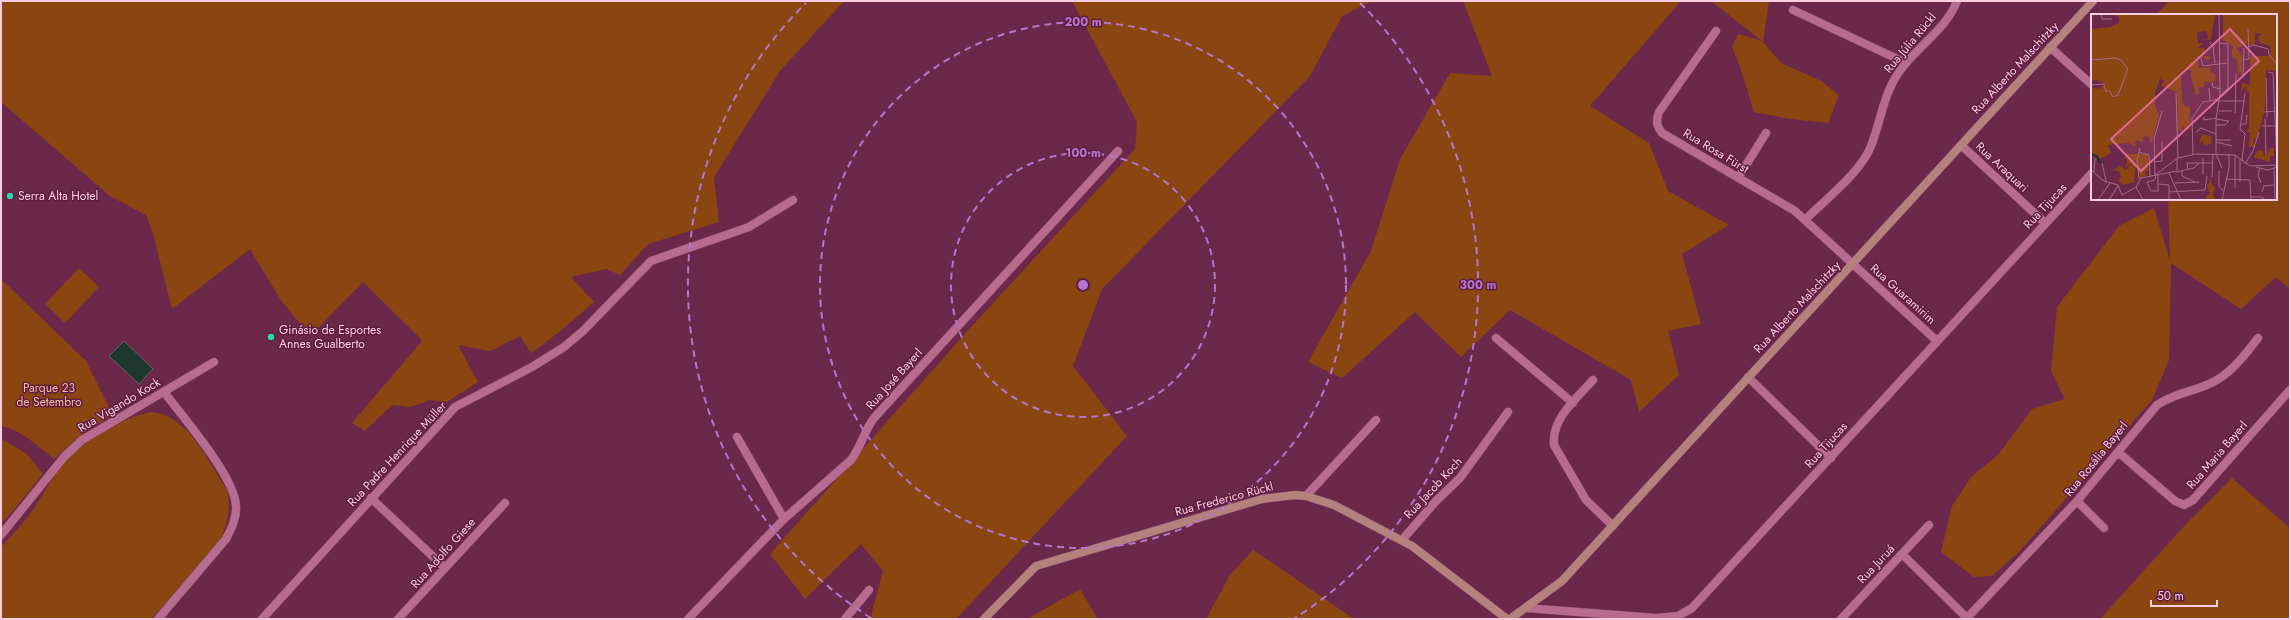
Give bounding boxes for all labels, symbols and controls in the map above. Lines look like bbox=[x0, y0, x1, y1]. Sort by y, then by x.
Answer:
street label: Rua Júlia Rückl bbox=[1879, 9, 1941, 77]
text: 200 m bbox=[1064, 13, 1102, 31]
inset map bbox=[2091, 14, 2277, 200]
street label: Rua Alberto Malschitzky bbox=[1967, 17, 2063, 118]
street label: Rua Rosa Fürst bbox=[1680, 124, 1752, 178]
street label: Rua Araquari bbox=[1972, 138, 2032, 196]
text: 100 m bbox=[1065, 144, 1101, 162]
street label: Rua Tijucas bbox=[2019, 179, 2071, 233]
place label: Serra Alta Hotel bbox=[18, 187, 98, 205]
marker: Serra Alta Hotel bbox=[5, 191, 15, 201]
street label: Rua Alberto Malschitzky bbox=[1749, 256, 1845, 357]
street label: Rua Guaramirim bbox=[1866, 260, 1940, 328]
text: 300 m bbox=[1460, 276, 1497, 294]
centre of rings bbox=[1076, 278, 1090, 292]
place label: Ginásio de Esportes Annes Gualberto bbox=[279, 321, 381, 353]
marker: Ginásio de Esportes Annes Gualberto bbox=[266, 332, 276, 342]
street label: Rua José Bayerl bbox=[862, 344, 926, 414]
street label: Rua Vigando Kock bbox=[74, 373, 164, 437]
park label: Parque 23 de Setembro bbox=[16, 379, 82, 411]
street label: Rua Padre Henrique Müller bbox=[343, 397, 451, 511]
street label: Rua Maria Bayerl bbox=[2182, 417, 2252, 493]
street label: Rua Tijucas bbox=[1800, 418, 1852, 472]
street label: Rua Rosália Bayerl bbox=[2060, 418, 2132, 500]
street label: Rua Jacob Koch bbox=[1400, 453, 1466, 523]
street label: Rua Frederico Rückl bbox=[1173, 477, 1275, 521]
street label: Rua Adolfo Giese bbox=[406, 514, 480, 592]
street label: Rua Juruá bbox=[1853, 540, 1899, 588]
scale bar bbox=[2151, 582, 2217, 608]
text: 50 m bbox=[2157, 587, 2184, 605]

